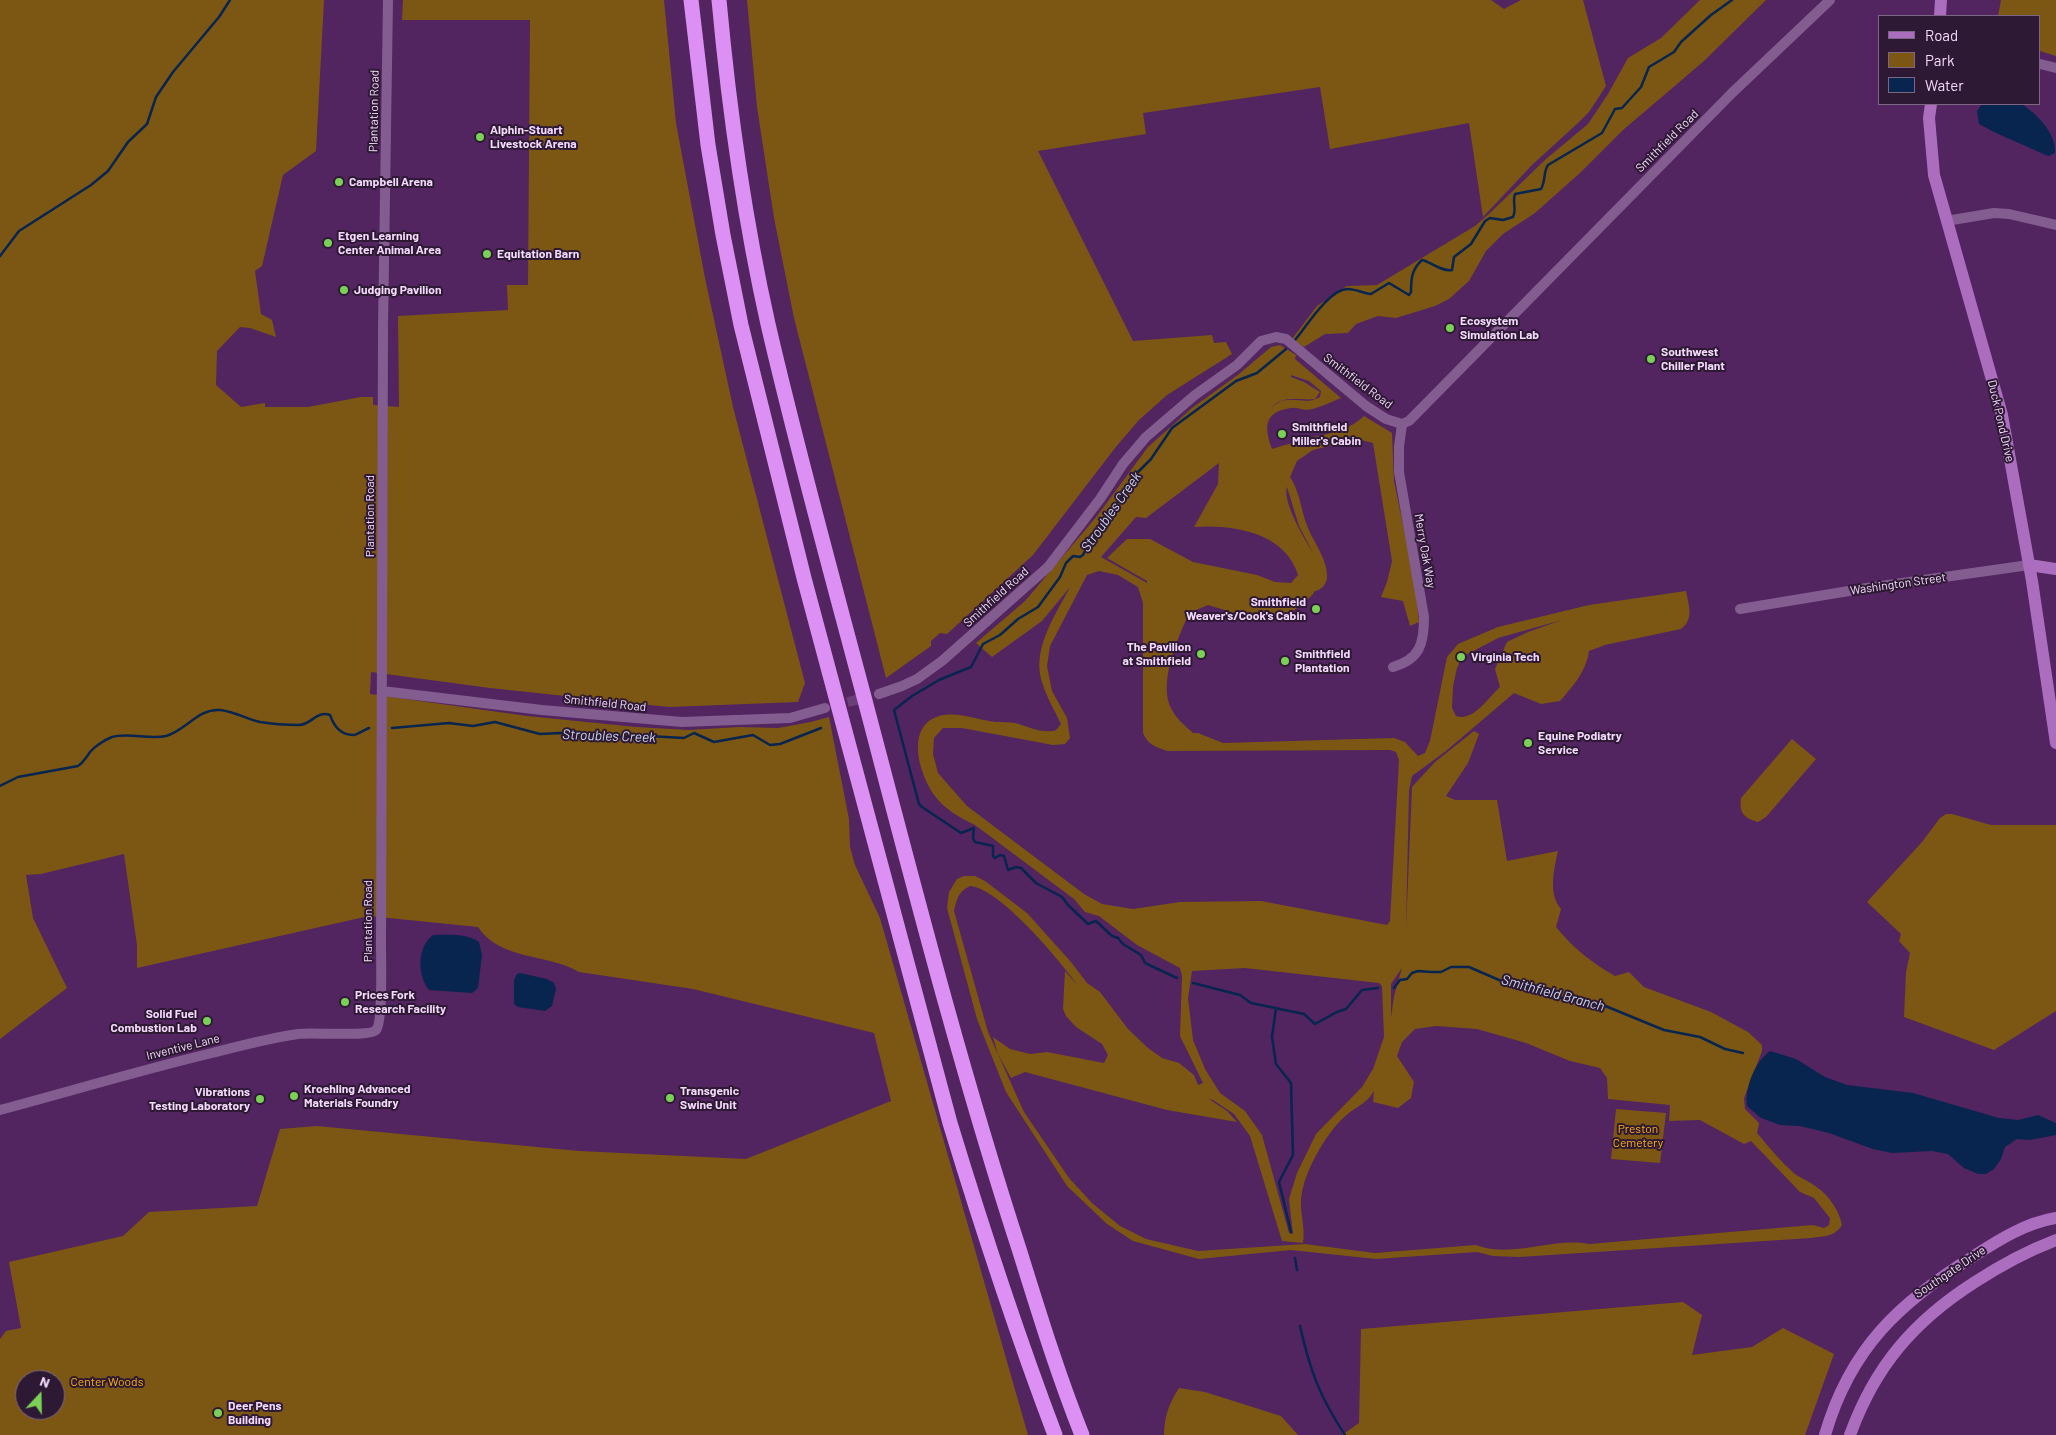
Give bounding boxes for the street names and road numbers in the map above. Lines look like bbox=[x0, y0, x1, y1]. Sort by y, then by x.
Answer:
street label: Plantation Road bbox=[366, 70, 382, 152]
street label: Smithfield Road bbox=[1633, 107, 1701, 175]
street label: Smithfield Road bbox=[1321, 350, 1395, 412]
street label: Duck Pond Drive bbox=[1985, 379, 2017, 463]
street label: Plantation Road bbox=[363, 475, 377, 557]
street label: Merry Oak Way bbox=[1411, 513, 1439, 589]
street label: Smithfield Road bbox=[960, 564, 1032, 630]
street label: Washington Street bbox=[1849, 570, 1947, 598]
street label: Smithfield Road bbox=[563, 692, 647, 714]
street label: Plantation Road bbox=[361, 880, 375, 962]
street label: Inventive Lane bbox=[145, 1031, 221, 1063]
street label: Southgate Drive bbox=[1912, 1243, 1988, 1301]

